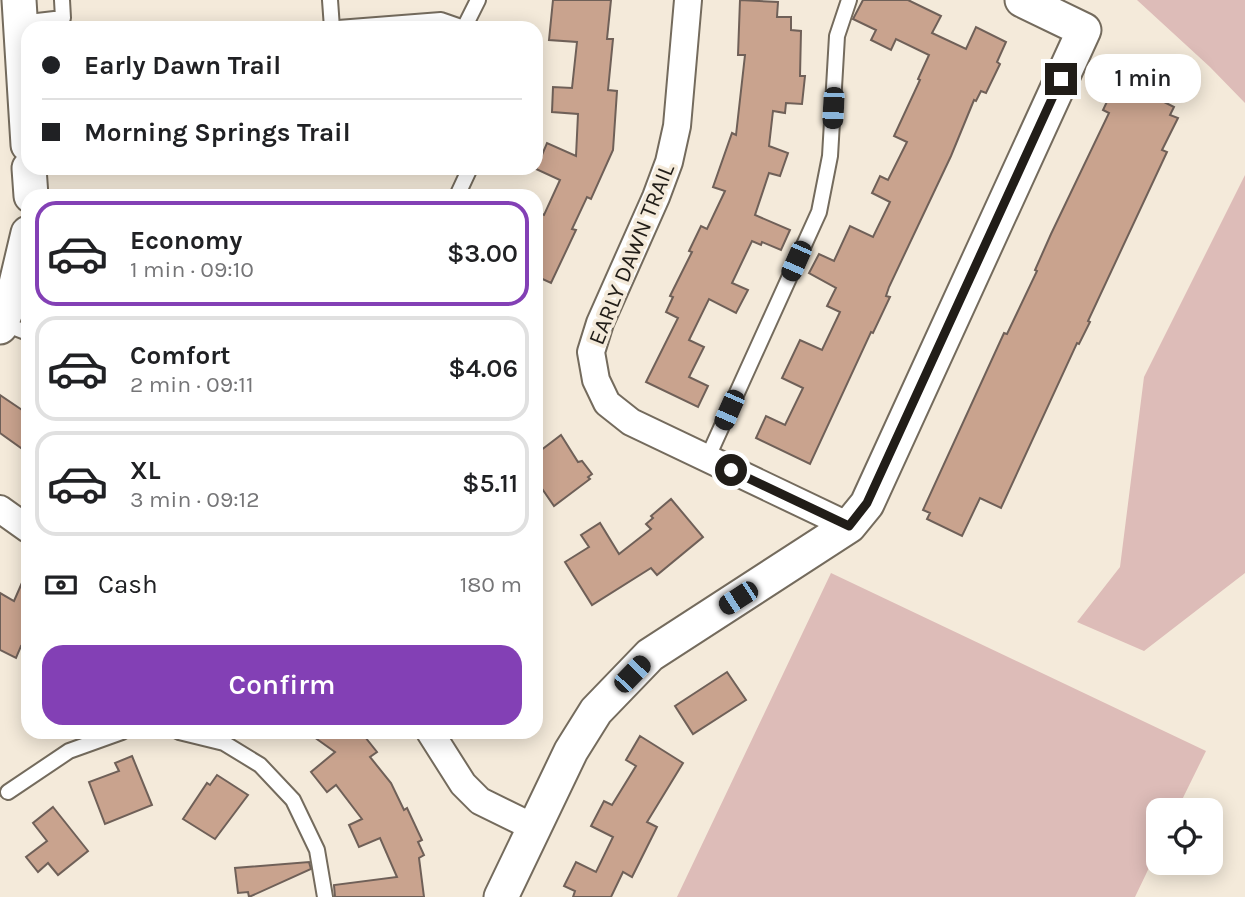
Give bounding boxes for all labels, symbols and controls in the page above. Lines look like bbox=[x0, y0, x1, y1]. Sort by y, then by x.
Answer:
text: Early Dawn Trail bbox=[84, 50, 281, 81]
callout: 1 min bbox=[1086, 55, 1201, 104]
route end bbox=[1045, 63, 1077, 95]
text: 1 min bbox=[1114, 65, 1172, 92]
car bbox=[822, 86, 845, 130]
text: Morning Springs Trail bbox=[84, 117, 351, 148]
street label: EARLY DAWN TRAIL bbox=[583, 159, 680, 349]
icon: car bbox=[46, 222, 109, 285]
text: Economy bbox=[130, 225, 242, 256]
text: $3.00 bbox=[447, 238, 518, 269]
car bbox=[778, 238, 815, 284]
text: 1 min · 09:10 bbox=[130, 256, 254, 283]
icon: car bbox=[46, 337, 109, 400]
text: Comfort bbox=[130, 340, 231, 371]
text: $4.06 bbox=[448, 353, 518, 384]
text: 2 min · 09:11 bbox=[130, 371, 254, 398]
car bbox=[711, 387, 748, 433]
icon: car bbox=[46, 452, 109, 515]
route start bbox=[715, 454, 747, 486]
text: XL bbox=[130, 455, 161, 486]
text: $5.11 bbox=[462, 468, 518, 499]
text: 3 min · 09:12 bbox=[130, 486, 260, 513]
icon: cash bbox=[42, 566, 80, 604]
text: Cash bbox=[98, 569, 158, 600]
text: 180 m bbox=[460, 571, 522, 598]
car bbox=[715, 578, 762, 618]
button: Confirm bbox=[42, 645, 522, 725]
car bbox=[610, 652, 655, 696]
map controls bbox=[1146, 798, 1223, 875]
button: locate bbox=[1146, 798, 1223, 875]

